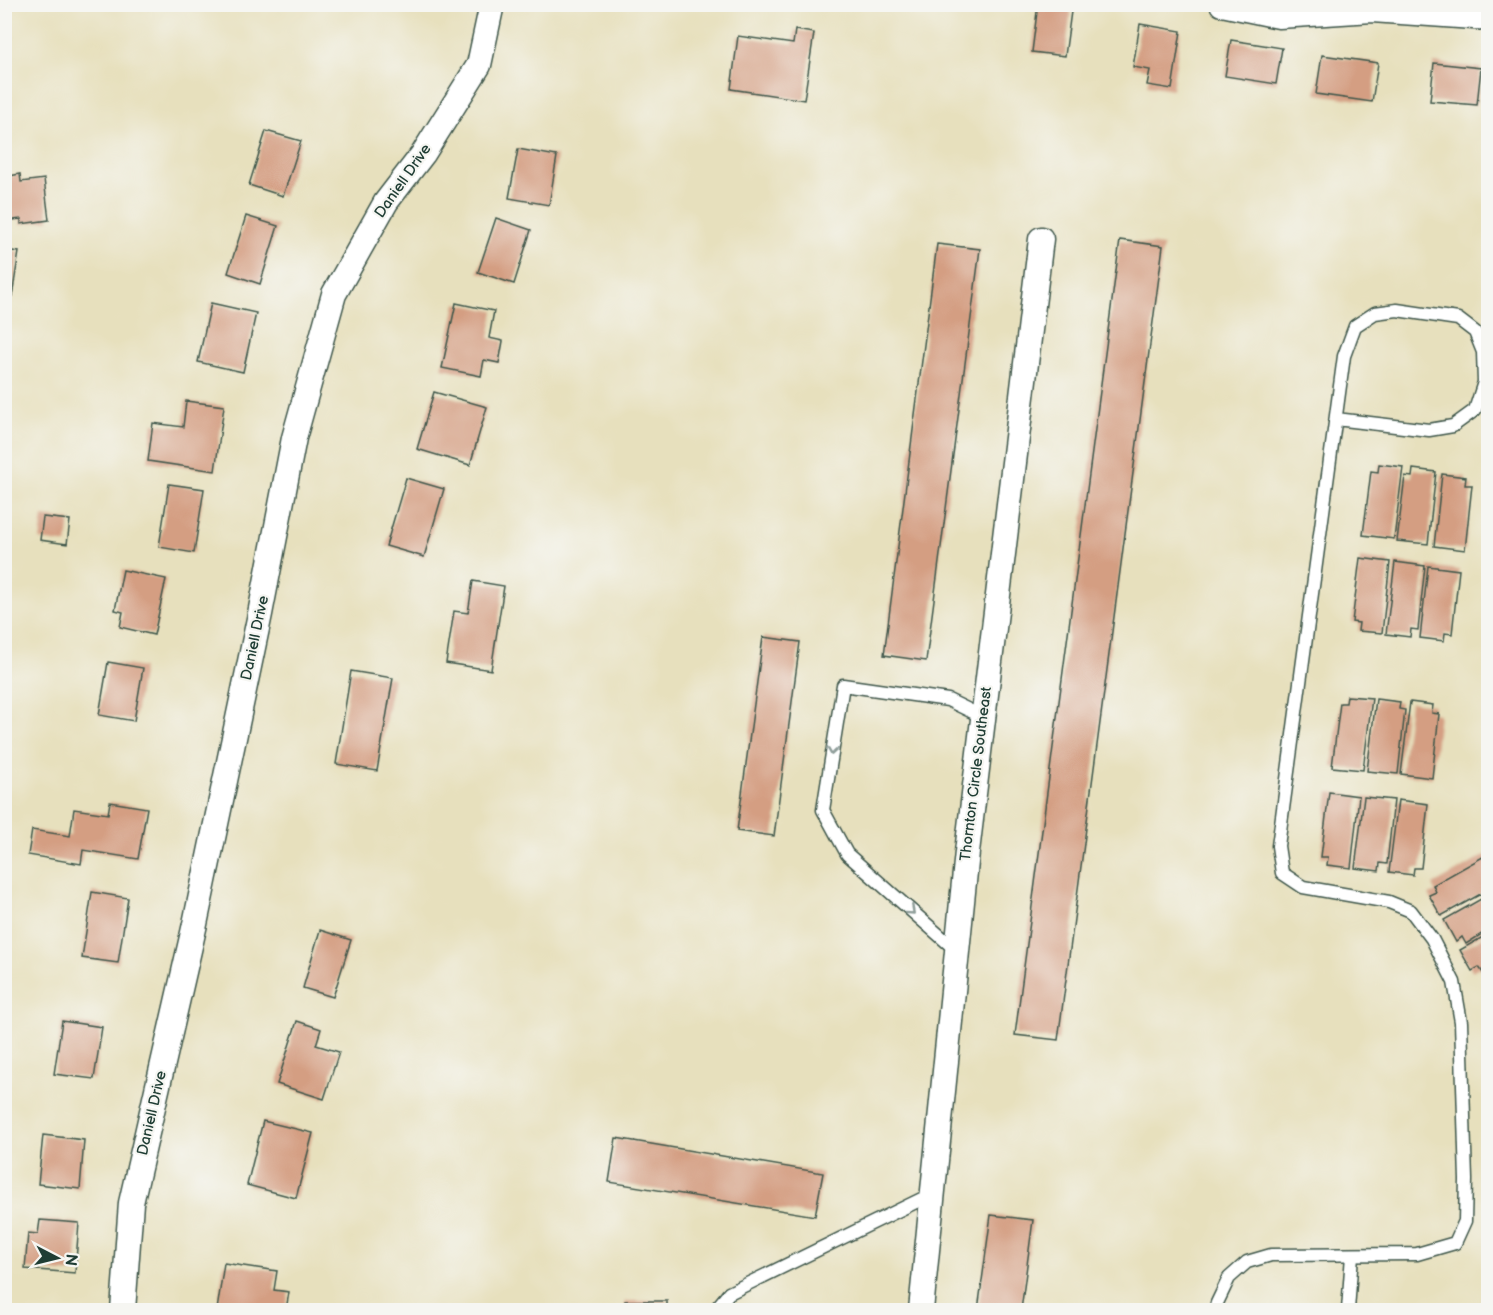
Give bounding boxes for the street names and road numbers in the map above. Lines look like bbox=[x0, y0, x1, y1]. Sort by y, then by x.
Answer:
street label: Daniell Drive bbox=[371, 140, 436, 222]
street label: Daniell Drive bbox=[237, 594, 273, 682]
street label: Thornton Circle Southeast bbox=[956, 685, 996, 862]
street label: Daniell Drive bbox=[133, 1069, 171, 1157]

